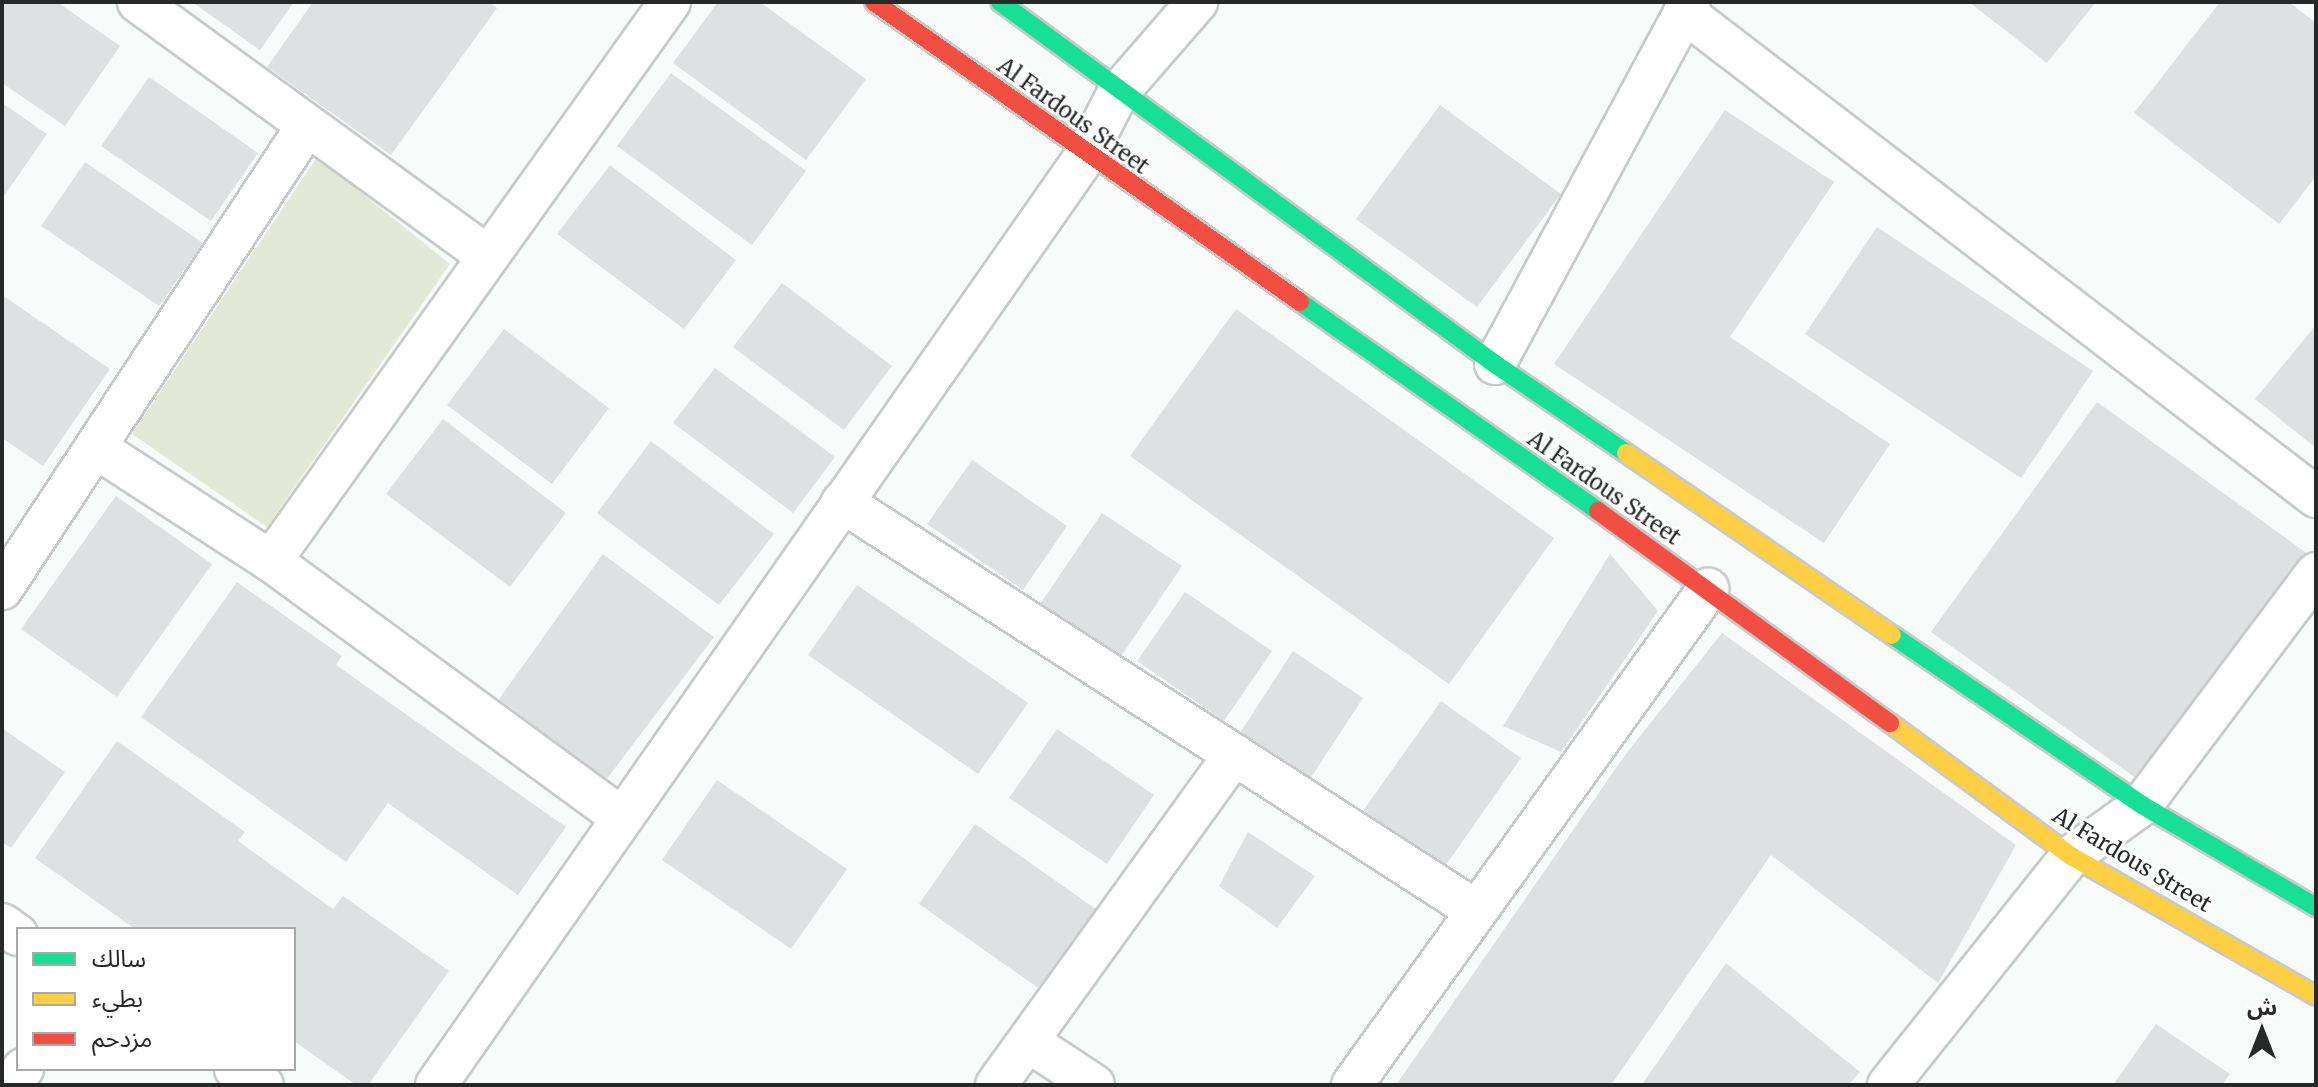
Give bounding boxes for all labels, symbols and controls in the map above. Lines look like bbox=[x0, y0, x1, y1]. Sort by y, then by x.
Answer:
street label: Al Fardous Street bbox=[992, 52, 1154, 180]
street label: Al Fardous Street bbox=[1523, 425, 1685, 551]
street label: Al Fardous Street bbox=[2048, 802, 2216, 918]
legend bbox=[16, 927, 296, 1071]
text: سالك bbox=[92, 943, 146, 974]
text: بطيء bbox=[92, 983, 143, 1014]
north arrow bbox=[2222, 991, 2302, 1071]
text: ش bbox=[2247, 993, 2277, 1021]
text: مزدحم bbox=[92, 1023, 152, 1054]

